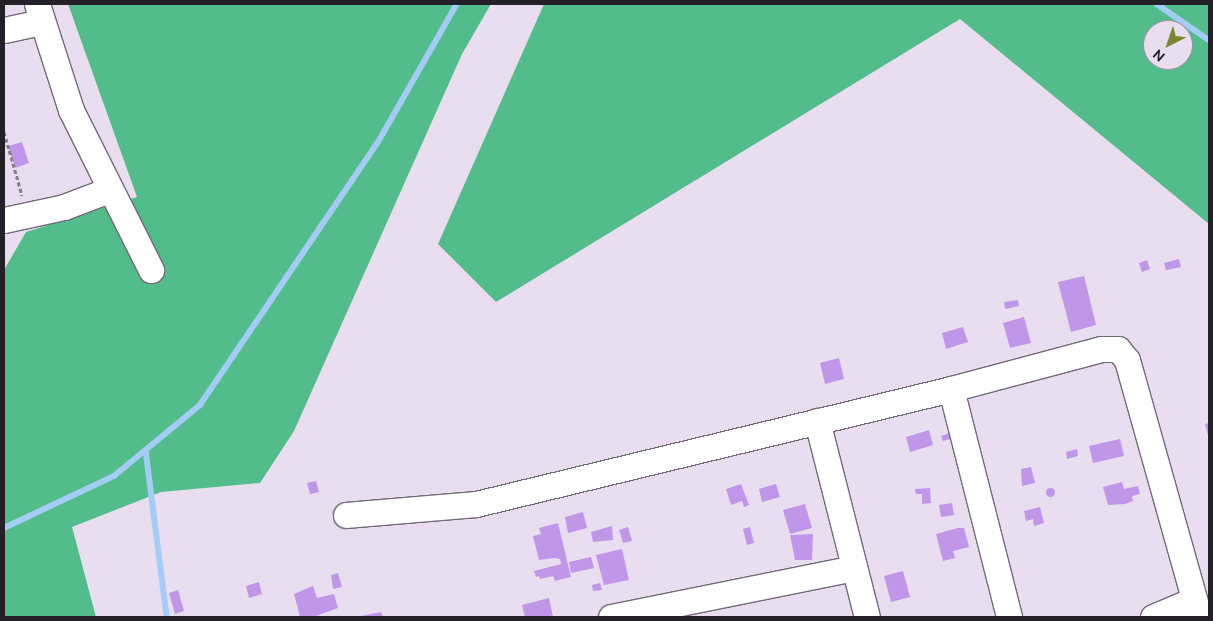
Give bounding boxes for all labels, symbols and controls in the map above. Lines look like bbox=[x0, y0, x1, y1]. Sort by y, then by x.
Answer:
north arrow bbox=[1143, 20, 1193, 70]
text: N bbox=[1150, 46, 1168, 65]

